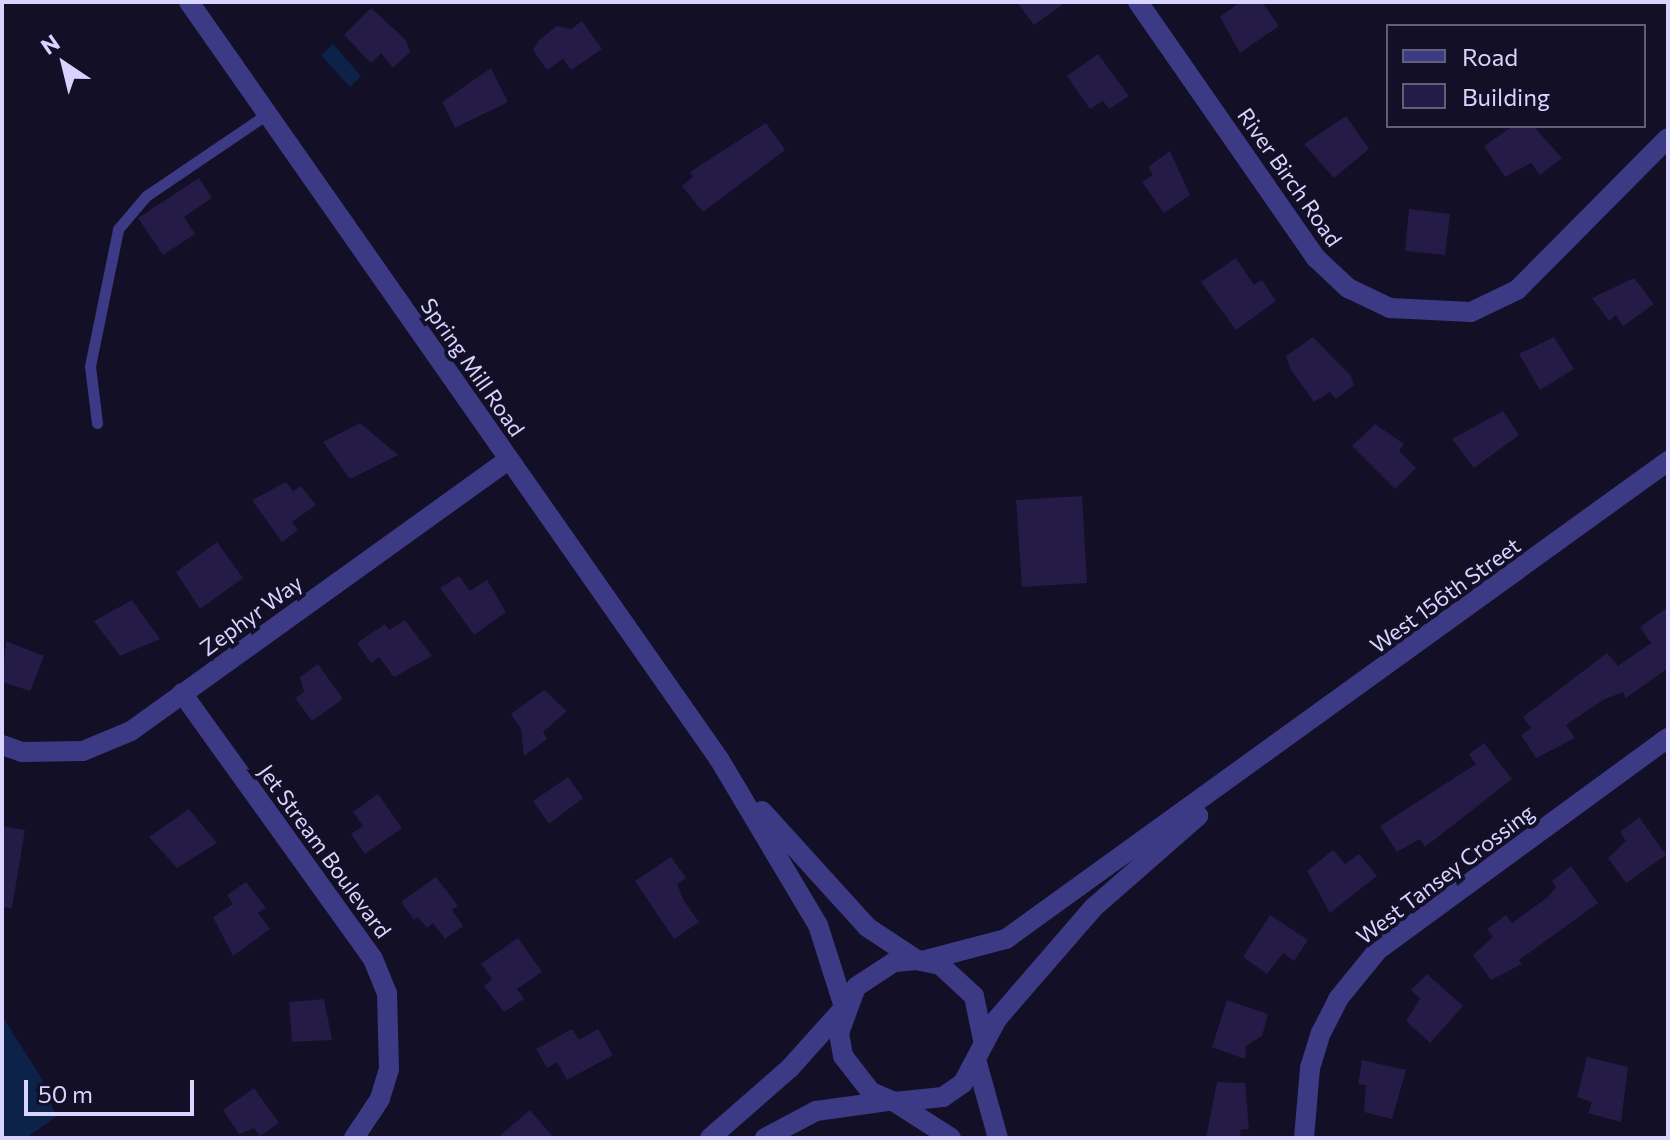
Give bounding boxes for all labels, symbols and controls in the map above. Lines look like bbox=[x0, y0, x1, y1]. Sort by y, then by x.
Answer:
north arrow bbox=[24, 24, 104, 104]
legend bbox=[1386, 24, 1646, 128]
text: N bbox=[35, 28, 64, 60]
text: Road bbox=[1462, 42, 1518, 71]
text: Building bbox=[1462, 82, 1550, 111]
street label: River Birch Road bbox=[1232, 103, 1348, 251]
street label: Spring Mill Road bbox=[416, 293, 530, 441]
street label: West 156th Street bbox=[1365, 532, 1525, 658]
street label: Zephyr Way bbox=[195, 569, 307, 661]
street label: Jet Stream Boulevard bbox=[253, 759, 397, 943]
street label: West Tansey Crossing bbox=[1351, 799, 1539, 949]
scale bar bbox=[28, 1064, 198, 1114]
text: 50 m bbox=[38, 1079, 93, 1108]

